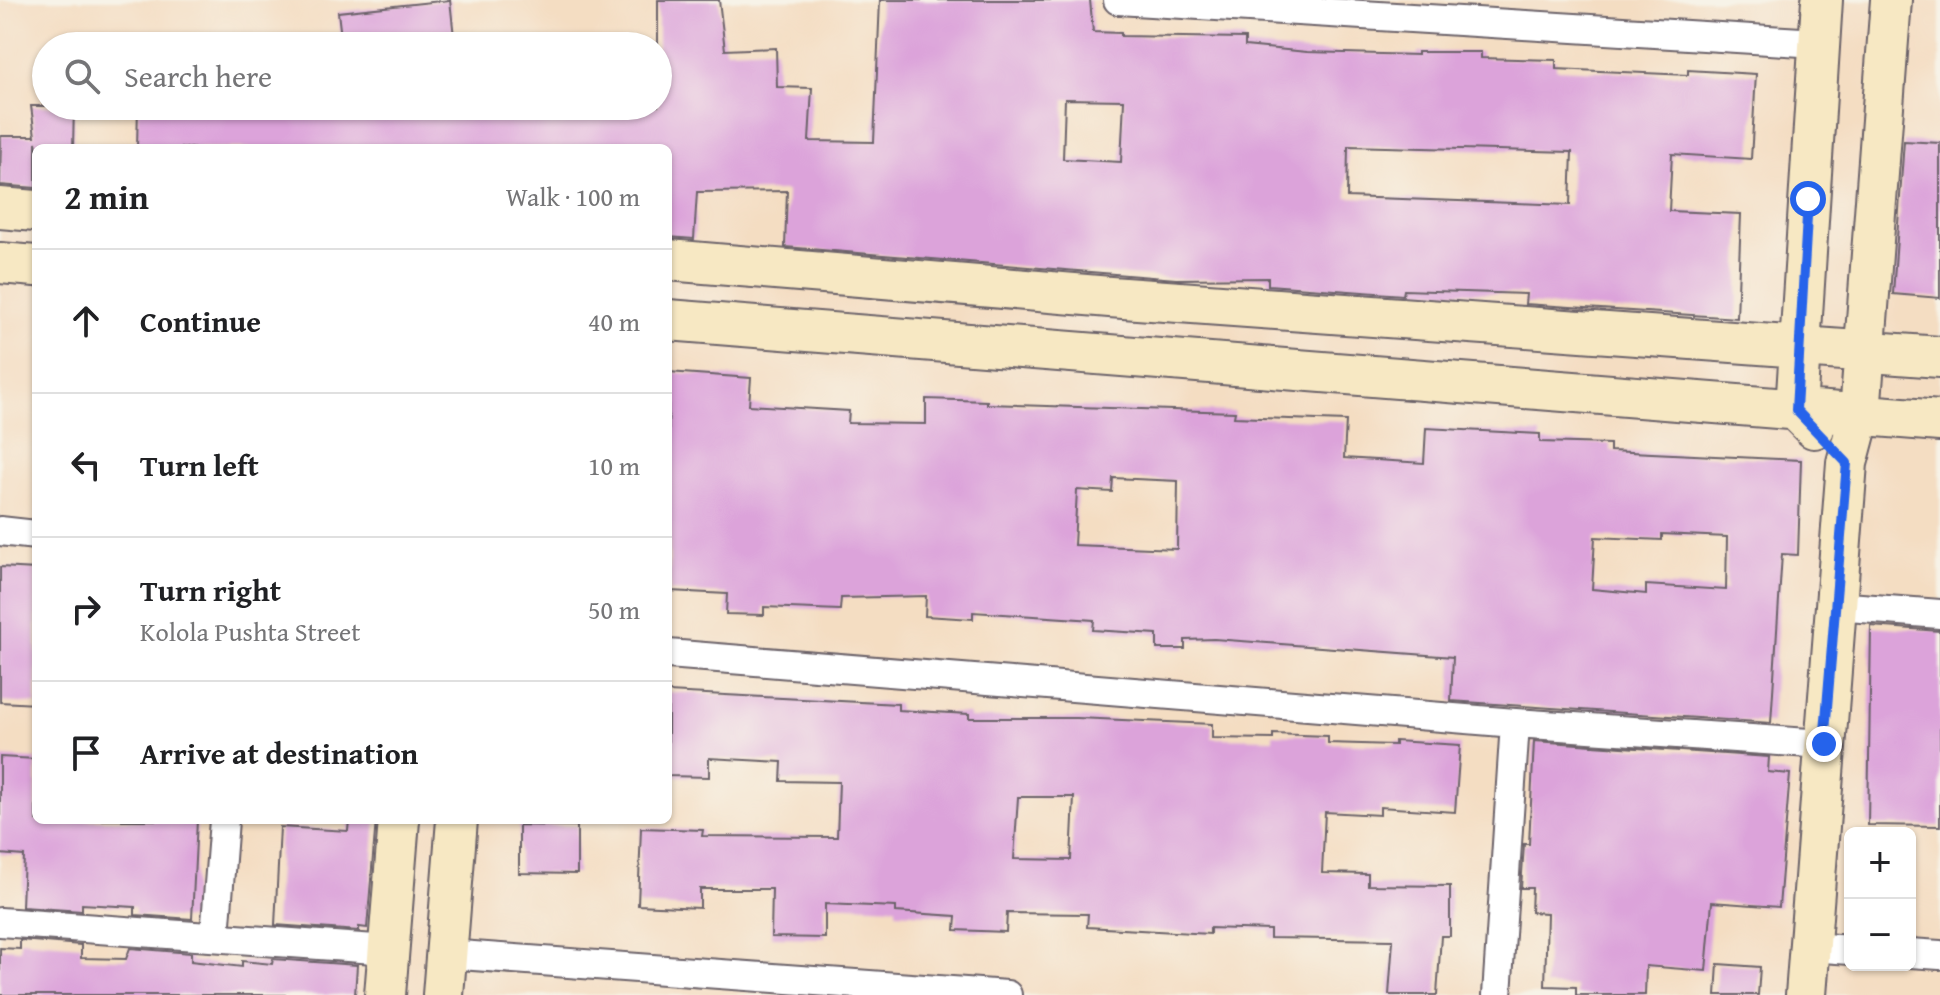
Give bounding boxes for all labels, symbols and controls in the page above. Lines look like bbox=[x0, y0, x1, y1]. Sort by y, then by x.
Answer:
search box bbox=[32, 32, 672, 120]
icon: search bbox=[60, 54, 104, 98]
text: Search here bbox=[124, 54, 272, 98]
text: 2 min bbox=[64, 172, 149, 221]
text: Walk · 100 m bbox=[506, 177, 640, 216]
route start bbox=[1790, 181, 1826, 217]
icon: ahead bbox=[64, 299, 108, 343]
text: Continue bbox=[140, 299, 261, 343]
text: 40 m bbox=[588, 302, 640, 341]
icon: left bbox=[64, 443, 108, 487]
text: Turn left bbox=[140, 443, 259, 487]
text: 10 m bbox=[588, 446, 640, 485]
text: Turn right bbox=[140, 568, 281, 612]
icon: right bbox=[64, 587, 108, 631]
text: 50 m bbox=[588, 590, 640, 629]
text: Kolola Pushta Street bbox=[140, 612, 360, 651]
route end bbox=[1806, 726, 1842, 762]
icon: arrive bbox=[64, 731, 108, 775]
text: Arrive at destination bbox=[140, 731, 418, 775]
map controls bbox=[1844, 827, 1916, 971]
button: + bbox=[1844, 827, 1916, 899]
button: − bbox=[1844, 899, 1916, 971]

